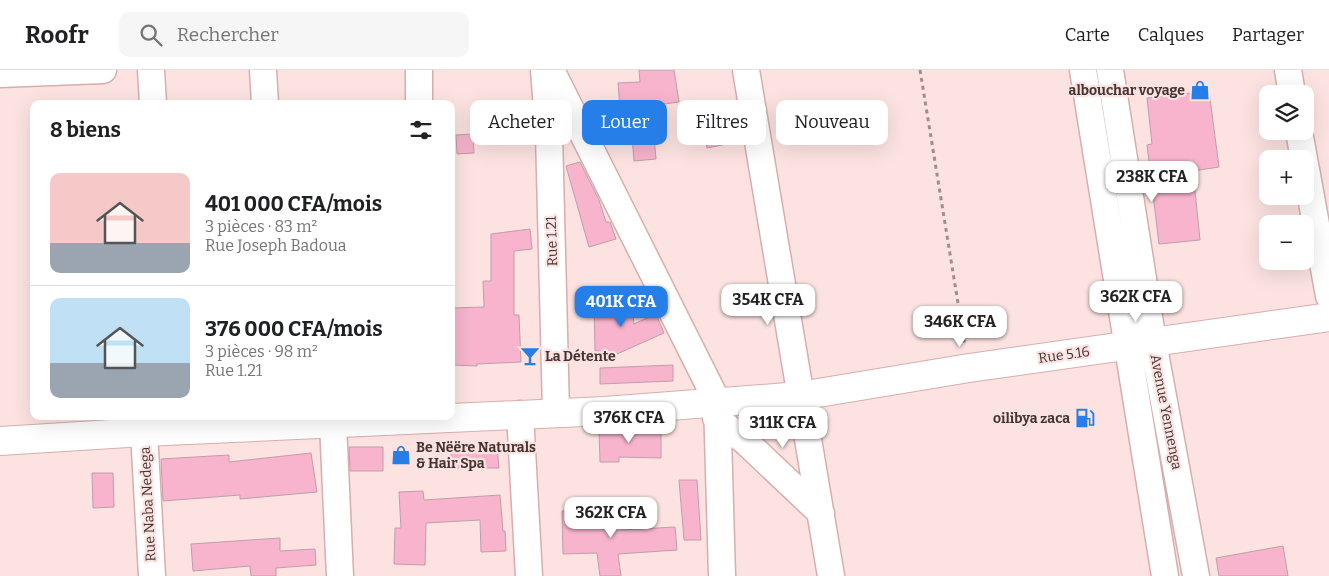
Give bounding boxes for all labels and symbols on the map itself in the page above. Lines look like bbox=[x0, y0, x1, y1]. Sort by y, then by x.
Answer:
shop icon: albouchar voyage bbox=[1189, 79, 1211, 101]
place label: albouchar voyage bbox=[1069, 82, 1185, 99]
pin: 238K CFA bbox=[1100, 160, 1204, 203]
street label: Rue 1.21 bbox=[543, 215, 561, 266]
pin: 362K CFA bbox=[1084, 280, 1188, 323]
pin: 354K CFA bbox=[716, 284, 820, 326]
pin: 401K CFA bbox=[569, 286, 673, 328]
pin: 346K CFA bbox=[908, 306, 1012, 348]
street label: Rue 5.16 bbox=[1037, 343, 1091, 367]
bar icon: La Détente bbox=[519, 345, 541, 367]
place label: La Détente bbox=[545, 348, 616, 365]
street label: Avenue Yennenga bbox=[1146, 353, 1186, 471]
pin: 376K CFA bbox=[577, 402, 681, 444]
pin: 311K CFA bbox=[731, 406, 835, 449]
fuel station icon: oilibya zaca bbox=[1074, 407, 1096, 429]
place label: oilibya zaca bbox=[993, 410, 1070, 427]
place label: Be Nëëre Naturals & Hair Spa bbox=[416, 439, 536, 472]
shop icon: Be Nëëre Naturals & Hair Spa bbox=[390, 444, 412, 466]
street label: Rue Naba Nedega bbox=[136, 446, 159, 562]
pin: 362K CFA bbox=[559, 496, 663, 539]

